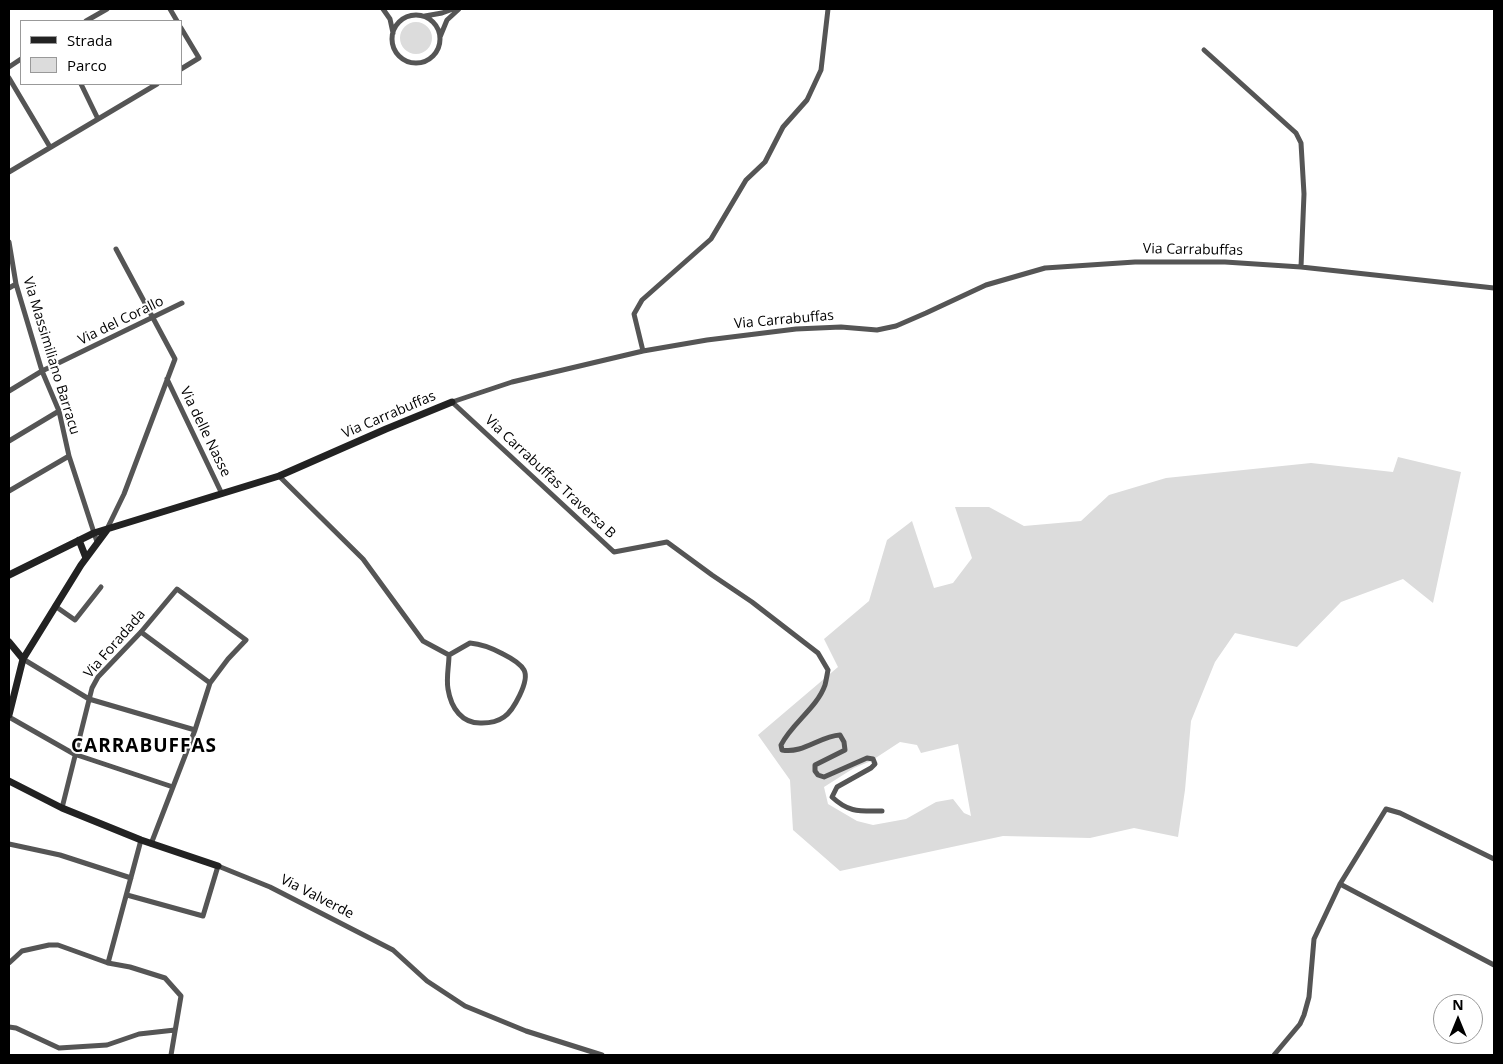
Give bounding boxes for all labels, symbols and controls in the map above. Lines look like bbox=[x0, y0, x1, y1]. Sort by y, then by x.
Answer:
legend bbox=[20, 20, 182, 85]
text: Strada bbox=[67, 30, 113, 50]
text: Parco bbox=[67, 55, 107, 75]
street label: Via Carrabuffas bbox=[1143, 241, 1243, 259]
street label: Via Massimiliano Barracu bbox=[19, 275, 83, 437]
street label: Via del Corallo bbox=[75, 293, 167, 349]
street label: Via Carrabuffas bbox=[733, 307, 835, 333]
street label: Via delle Nasse bbox=[176, 384, 234, 480]
street label: Via Carrabuffas bbox=[340, 388, 438, 442]
street label: Via Carrabuffas Traversa B bbox=[481, 412, 619, 542]
street label: Via Foradada bbox=[81, 606, 149, 682]
district label: CARRABUFFAS bbox=[70, 736, 218, 758]
street label: Via Valverde bbox=[278, 871, 356, 923]
north arrow bbox=[1433, 994, 1483, 1044]
text: N bbox=[1452, 995, 1464, 1014]

